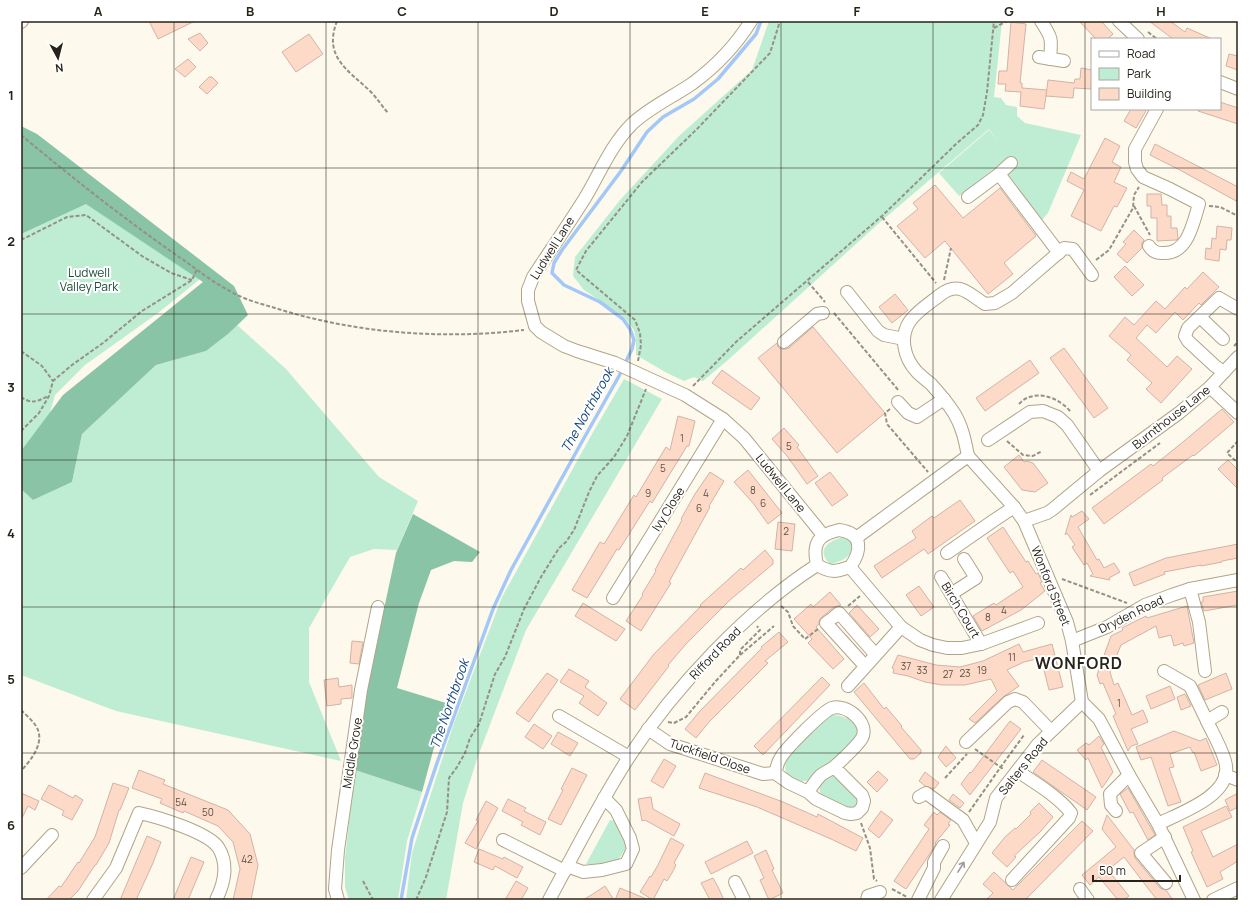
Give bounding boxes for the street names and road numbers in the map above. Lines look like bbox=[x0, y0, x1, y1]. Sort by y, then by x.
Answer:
street label: Ludwell Lane bbox=[526, 213, 578, 283]
street label: Burnthouse Lane bbox=[1128, 381, 1214, 453]
street label: Ludwell Lane bbox=[752, 450, 810, 516]
street label: Ivy Close bbox=[648, 484, 688, 534]
street label: Wonford Street bbox=[1027, 543, 1075, 629]
street label: Birch Court bbox=[938, 579, 984, 641]
street label: Dryden Road bbox=[1096, 591, 1166, 637]
street label: Rifford Road bbox=[685, 623, 745, 683]
street label: Middle Grove bbox=[338, 716, 366, 790]
street label: Tuckfield Close bbox=[667, 734, 753, 778]
street label: Salters Road bbox=[994, 734, 1052, 798]

